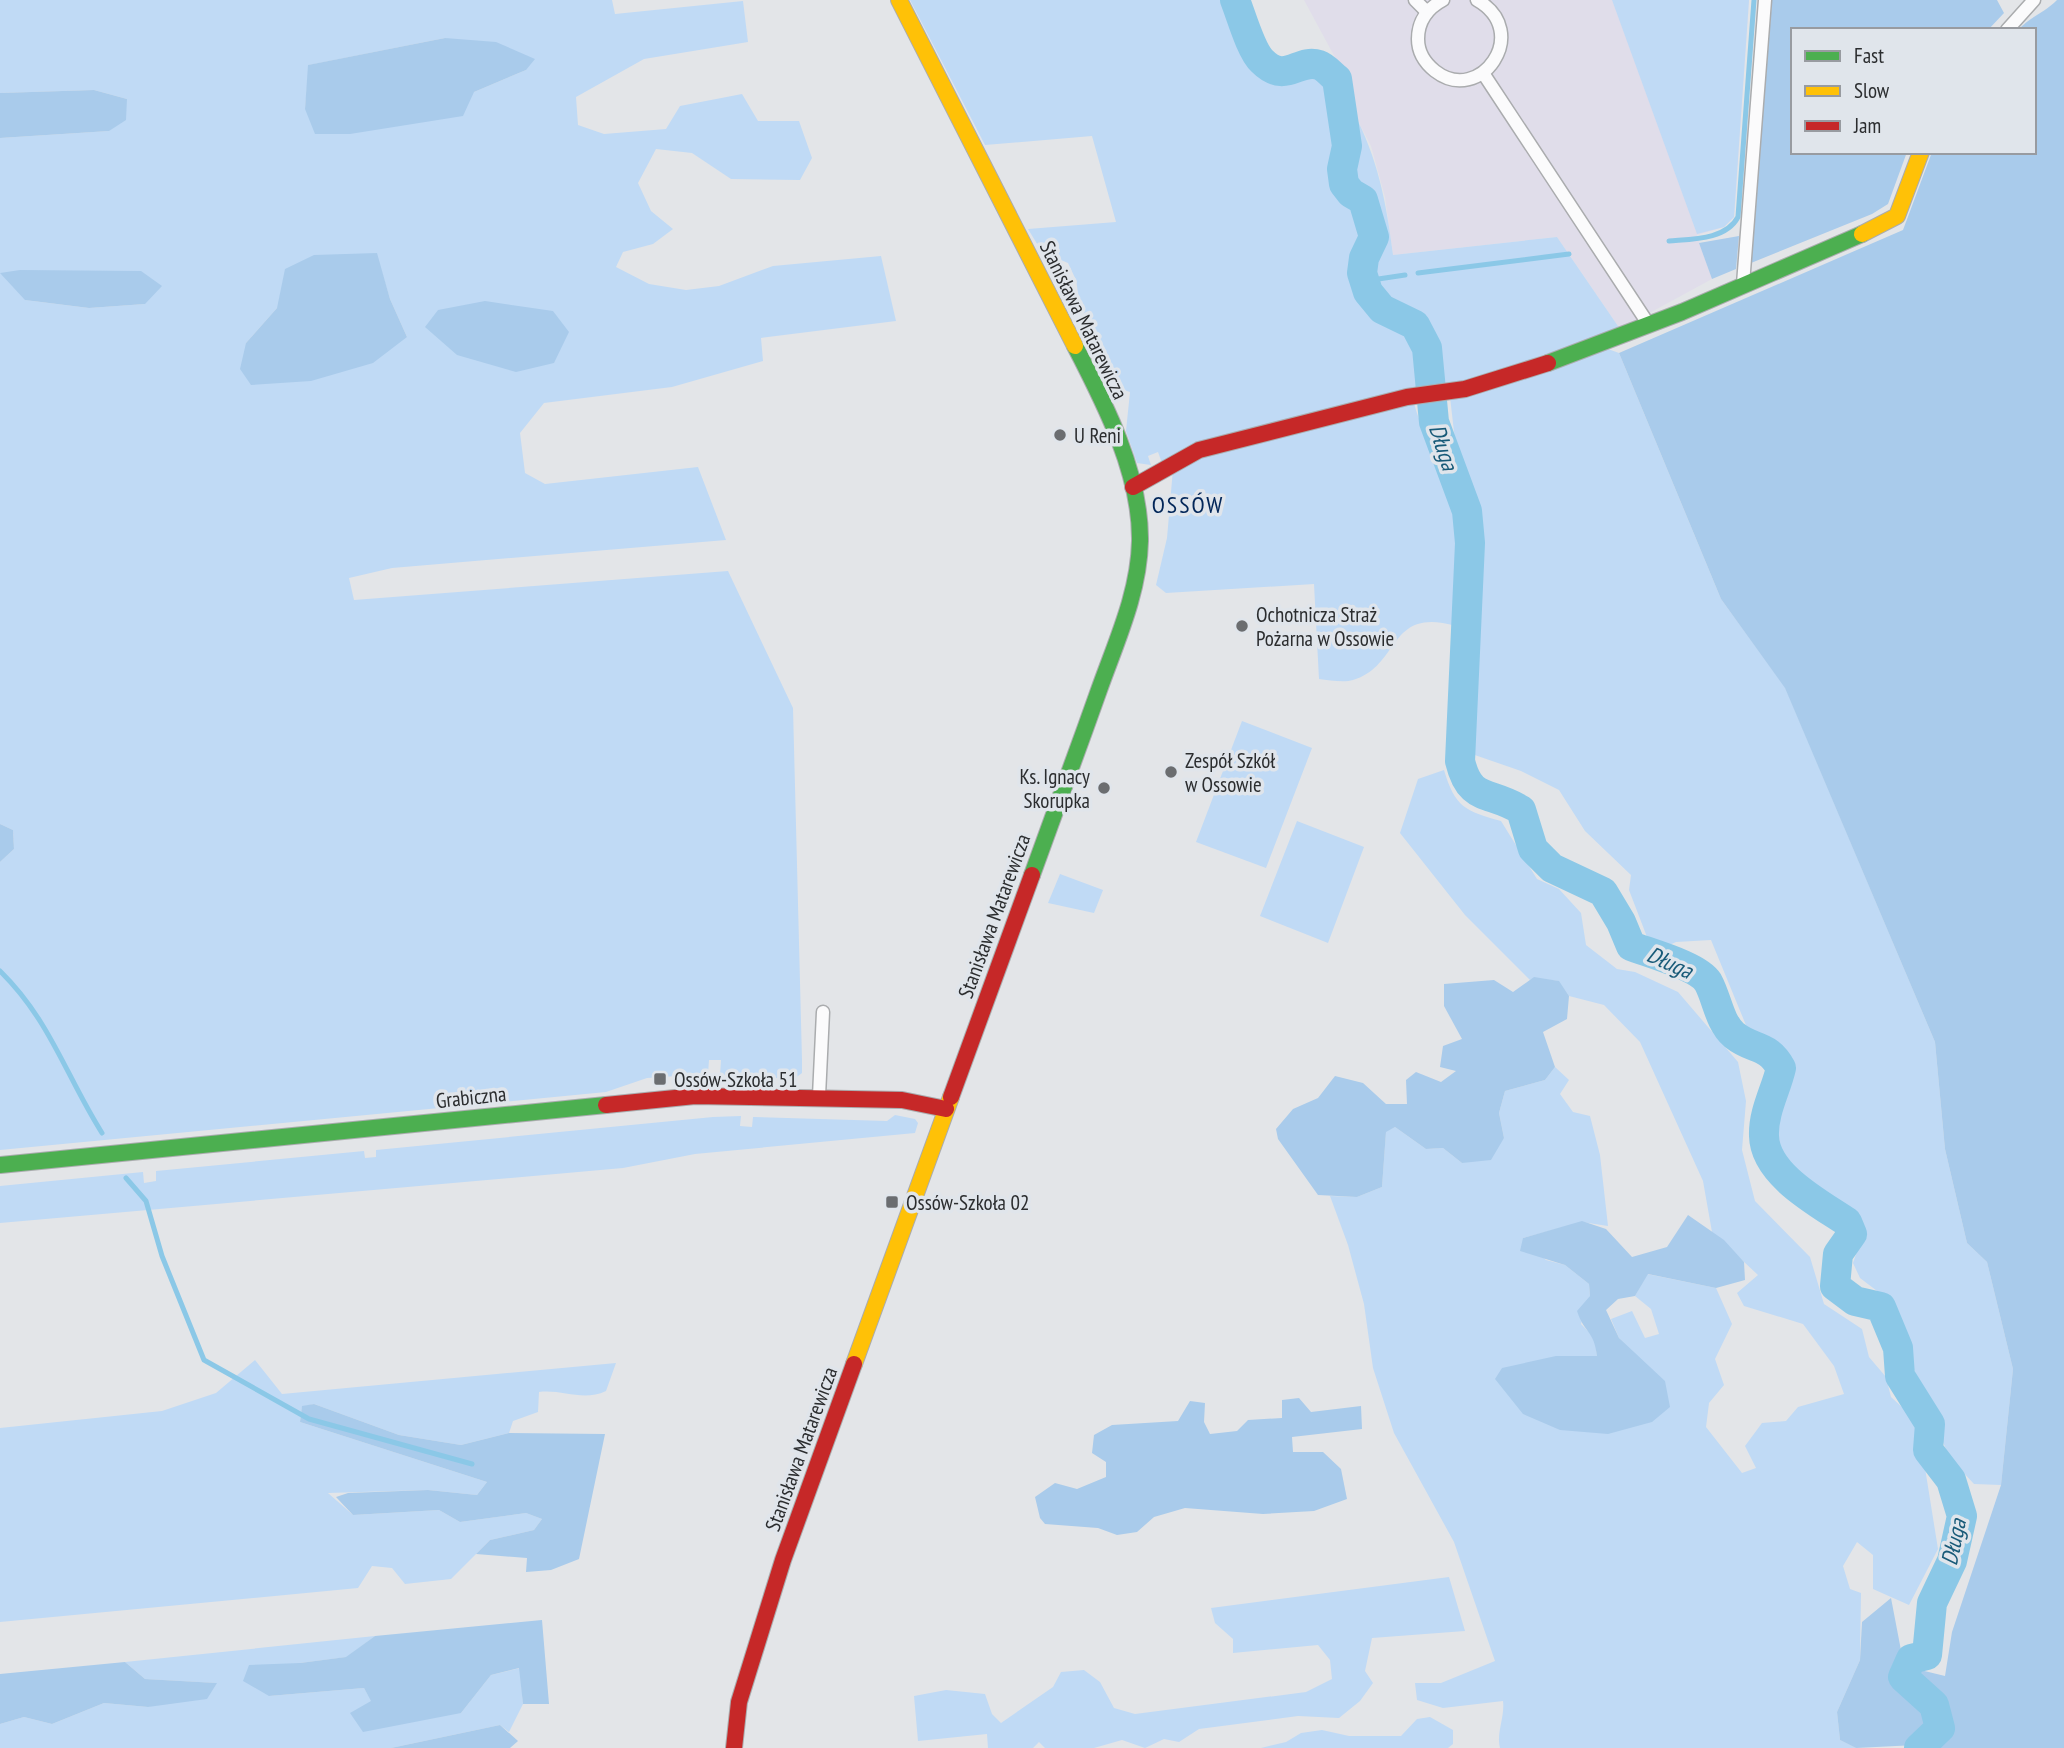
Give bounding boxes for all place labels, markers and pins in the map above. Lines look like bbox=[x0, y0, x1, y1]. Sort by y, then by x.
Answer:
place label: U Reni bbox=[1074, 422, 1121, 449]
marker: U Reni bbox=[1052, 427, 1068, 443]
place label: Ochotnicza Straż Pożarna w Ossowie bbox=[1256, 601, 1394, 652]
marker: Ochotnicza Straż Pożarna w Ossowie bbox=[1234, 618, 1250, 634]
place label: Zespół Szkół w Ossowie bbox=[1185, 747, 1275, 798]
place label: Ks. Ignacy Skorupka bbox=[1019, 763, 1090, 814]
marker: Zespół Szkół w Ossowie bbox=[1163, 764, 1179, 780]
marker: Ks. Ignacy Skorupka bbox=[1096, 780, 1112, 796]
place label: Ossów-Szkoła 51 bbox=[674, 1066, 797, 1093]
marker: Ossów-Szkoła 51 bbox=[652, 1071, 668, 1087]
place label: Ossów-Szkoła 02 bbox=[906, 1189, 1029, 1216]
marker: Ossów-Szkoła 02 bbox=[884, 1194, 900, 1210]

